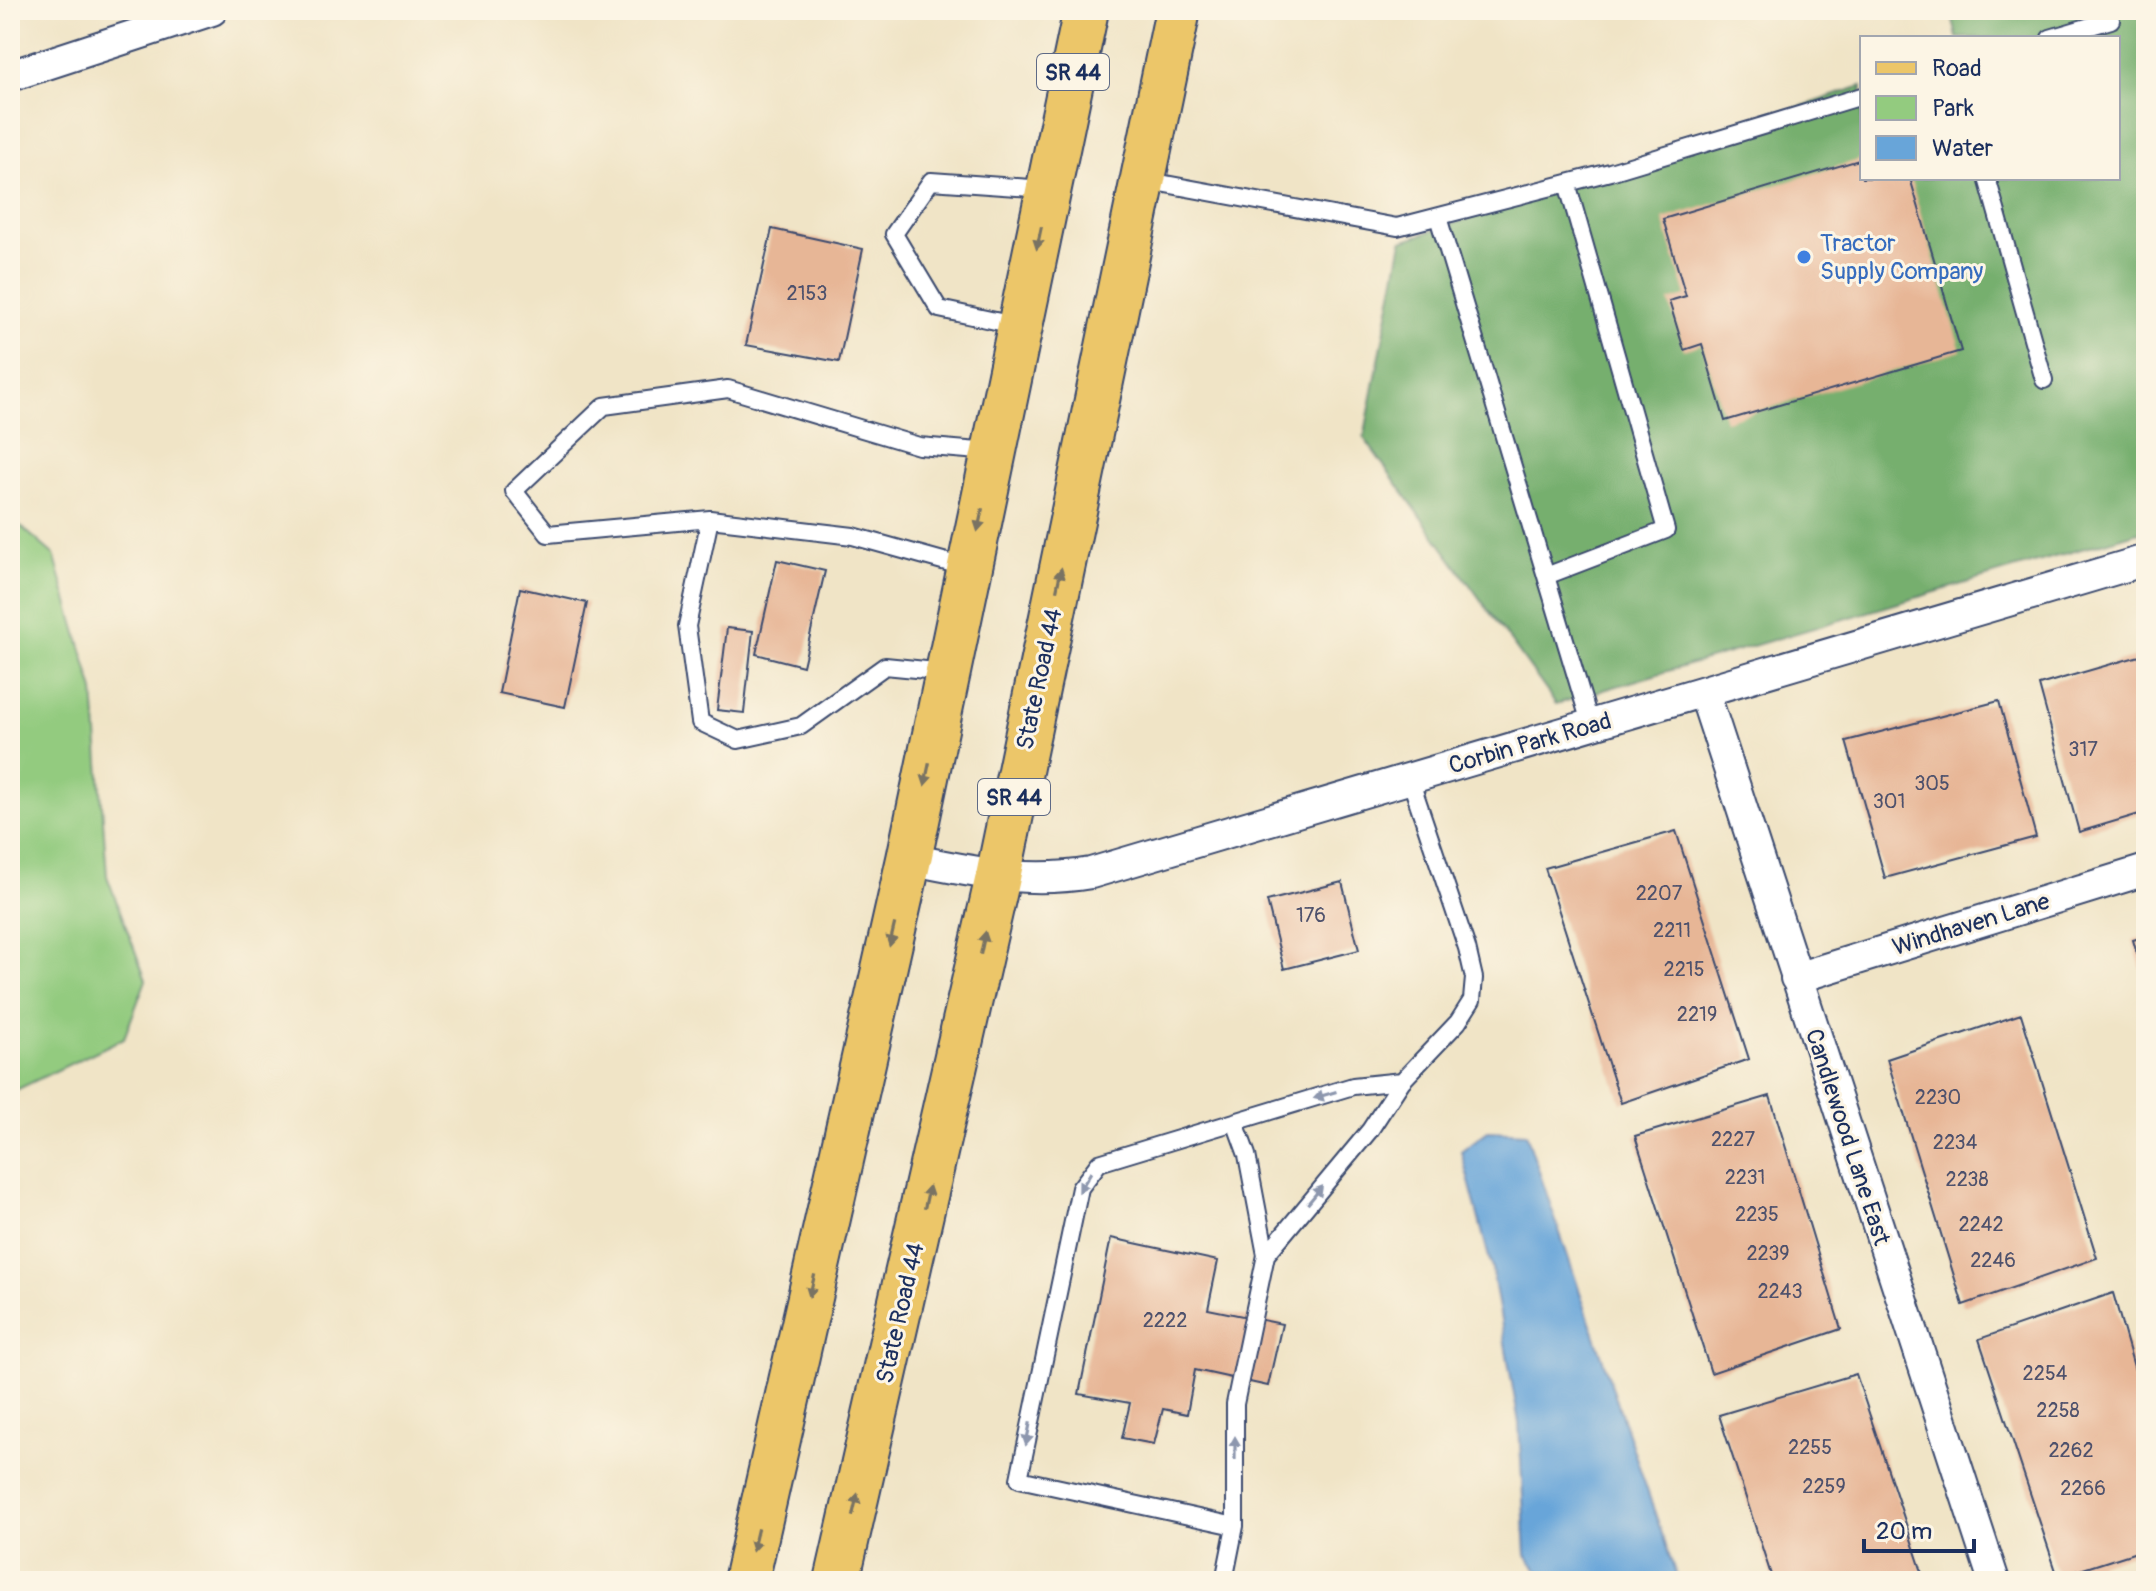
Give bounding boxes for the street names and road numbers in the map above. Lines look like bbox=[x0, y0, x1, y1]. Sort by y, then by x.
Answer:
road number: SR 44 bbox=[1037, 54, 1109, 90]
street label: State Road 44 bbox=[1010, 606, 1069, 752]
street label: Corbin Park Road bbox=[1445, 706, 1615, 781]
road number: SR 44 bbox=[978, 779, 1050, 815]
street label: Windhaven Lane bbox=[1889, 887, 2053, 962]
street label: Candlewood Lane East bbox=[1799, 1025, 1896, 1249]
street label: State Road 44 bbox=[870, 1240, 931, 1386]

